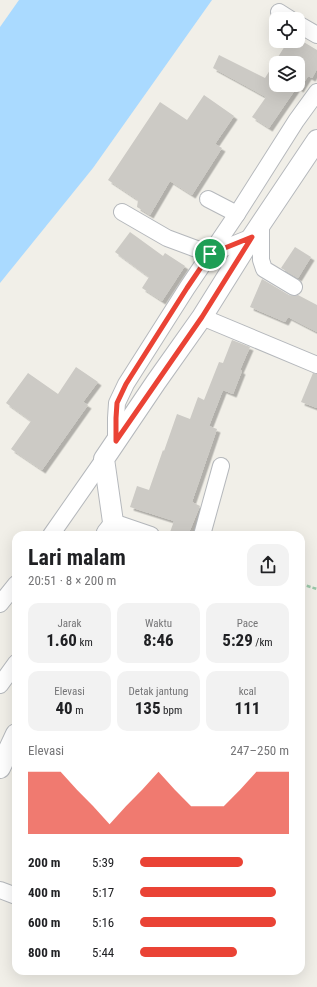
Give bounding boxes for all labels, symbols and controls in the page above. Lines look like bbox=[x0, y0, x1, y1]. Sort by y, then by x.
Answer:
map controls bbox=[269, 12, 305, 92]
button: locate bbox=[269, 12, 305, 48]
button: layers bbox=[269, 56, 305, 92]
pin bbox=[193, 237, 227, 271]
icon: arrive bbox=[199, 243, 221, 265]
button: share bbox=[247, 544, 289, 586]
text: Lari malam bbox=[28, 545, 126, 570]
text: 20:51 · 8 × 200 m bbox=[28, 573, 116, 588]
text: Jarak bbox=[58, 617, 81, 630]
text: Waktu bbox=[145, 617, 172, 630]
text: Pace bbox=[237, 617, 258, 630]
text: 1.60 bbox=[46, 630, 77, 650]
text: 8:46 bbox=[143, 630, 174, 650]
text: 5:29 bbox=[222, 630, 253, 650]
text: km bbox=[77, 636, 93, 649]
text: /km bbox=[253, 636, 273, 649]
text: Elevasi bbox=[54, 685, 85, 698]
text: Detak jantung bbox=[129, 685, 188, 698]
text: kcal bbox=[239, 685, 256, 698]
text: 40 bbox=[56, 698, 73, 718]
text: 135 bbox=[135, 698, 161, 718]
text: 111 bbox=[235, 698, 260, 718]
text: m bbox=[73, 704, 84, 717]
text: bpm bbox=[161, 704, 182, 717]
text: Elevasi bbox=[28, 743, 64, 758]
text: 247–250 m bbox=[230, 743, 289, 758]
text: 200 m bbox=[28, 855, 60, 870]
text: 5:39 bbox=[92, 855, 114, 870]
text: 400 m bbox=[28, 885, 60, 900]
text: 5:17 bbox=[92, 885, 114, 900]
text: 600 m bbox=[28, 915, 60, 930]
text: 5:16 bbox=[92, 915, 114, 930]
text: 800 m bbox=[28, 945, 60, 960]
text: 5:44 bbox=[92, 945, 114, 960]

